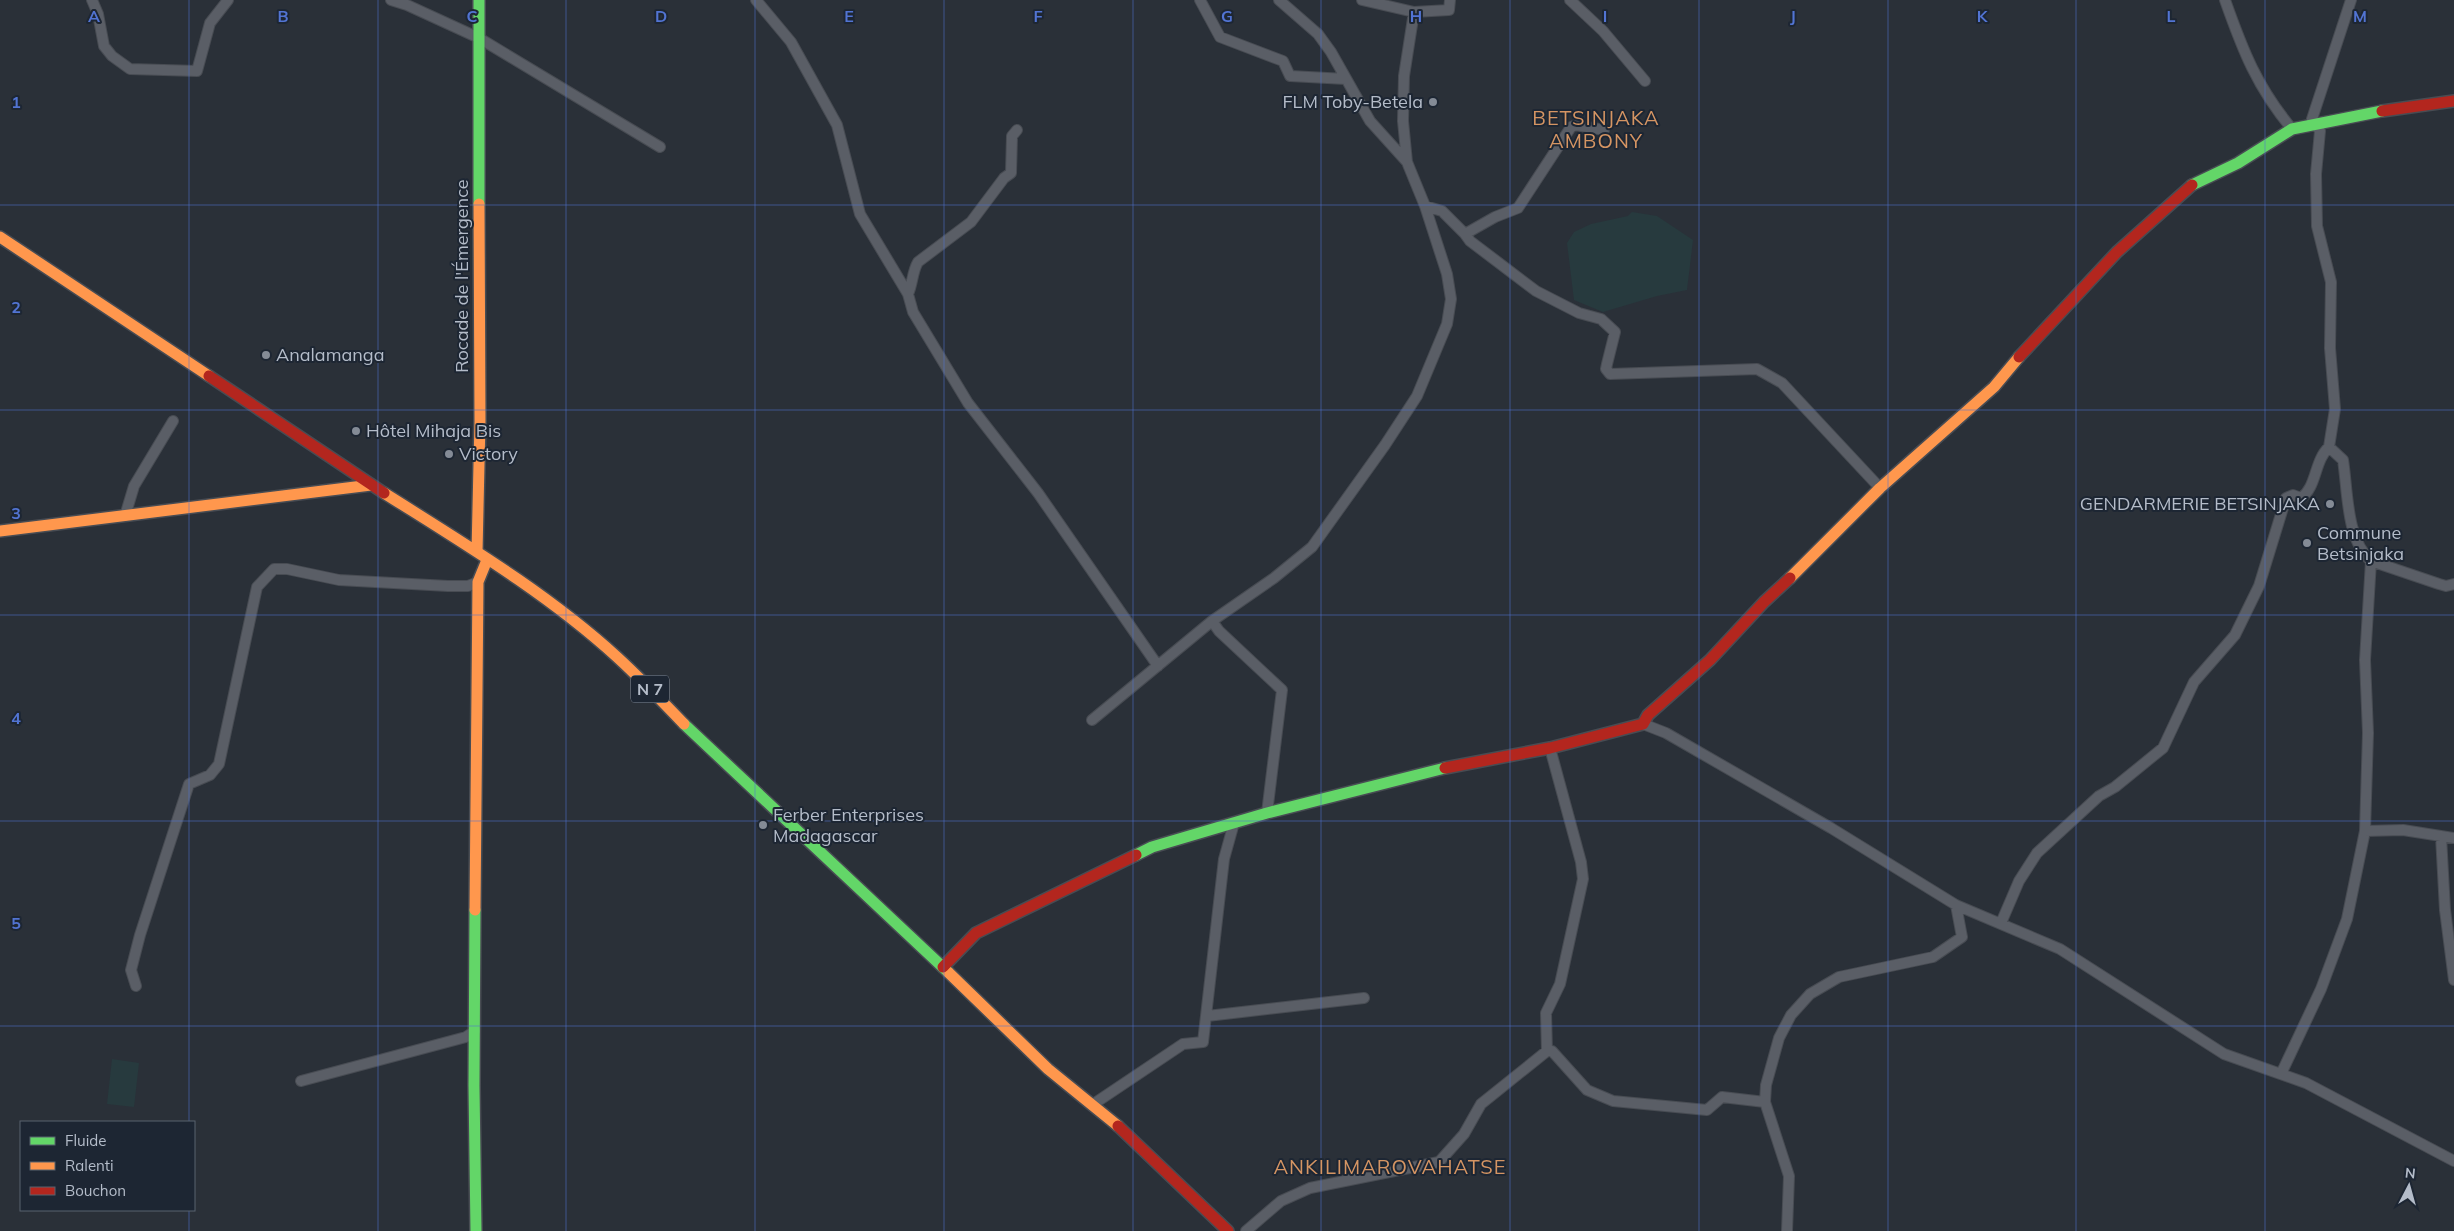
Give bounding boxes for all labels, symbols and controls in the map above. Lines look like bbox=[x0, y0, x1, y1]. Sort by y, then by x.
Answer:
text: A bbox=[88, 6, 100, 26]
text: B bbox=[277, 6, 289, 26]
text: C bbox=[467, 6, 478, 26]
text: D bbox=[655, 6, 667, 26]
text: E bbox=[844, 6, 854, 26]
text: F bbox=[1033, 6, 1043, 26]
text: G bbox=[1221, 6, 1233, 26]
text: H bbox=[1410, 6, 1422, 26]
text: I bbox=[1603, 6, 1607, 26]
text: J bbox=[1790, 6, 1796, 26]
text: K bbox=[1977, 6, 1989, 26]
text: L bbox=[2167, 6, 2176, 26]
text: M bbox=[2353, 6, 2367, 26]
place label: FLM Toby-Betela bbox=[1282, 90, 1423, 113]
text: 1 bbox=[11, 92, 21, 112]
marker: FLM Toby-Betela bbox=[1427, 96, 1439, 108]
district label: BETSINJAKA AMBONY bbox=[1532, 105, 1660, 153]
street label: Rocade de l'Émergence bbox=[450, 179, 473, 373]
text: 2 bbox=[11, 297, 21, 317]
place label: Analamanga bbox=[276, 343, 384, 366]
marker: Analamanga bbox=[260, 349, 272, 361]
place label: Hôtel Mihaja Bis bbox=[366, 419, 501, 442]
marker: Hôtel Mihaja Bis bbox=[350, 425, 362, 437]
place label: Victory bbox=[459, 442, 518, 465]
marker: Victory bbox=[443, 448, 455, 460]
place label: GENDARMERIE BETSINJAKA bbox=[2080, 492, 2320, 515]
marker: GENDARMERIE BETSINJAKA bbox=[2324, 498, 2336, 510]
text: 3 bbox=[11, 503, 21, 523]
place label: Commune Betsinjaka bbox=[2317, 521, 2404, 565]
marker: Commune Betsinjaka bbox=[2301, 537, 2313, 549]
road number: N 7 bbox=[631, 676, 669, 702]
text: 4 bbox=[11, 708, 21, 728]
place label: Ferber Enterprises Madagascar bbox=[773, 803, 924, 847]
marker: Ferber Enterprises Madagascar bbox=[757, 819, 769, 831]
text: 5 bbox=[11, 913, 21, 933]
legend bbox=[20, 1121, 195, 1211]
text: Fluide bbox=[65, 1131, 106, 1150]
district label: ANKILIMAROVAHATSE bbox=[1273, 1154, 1507, 1179]
text: Ralenti bbox=[65, 1156, 114, 1175]
north arrow bbox=[2384, 1161, 2434, 1211]
text: N bbox=[2404, 1164, 2417, 1183]
text: Bouchon bbox=[65, 1181, 126, 1200]

